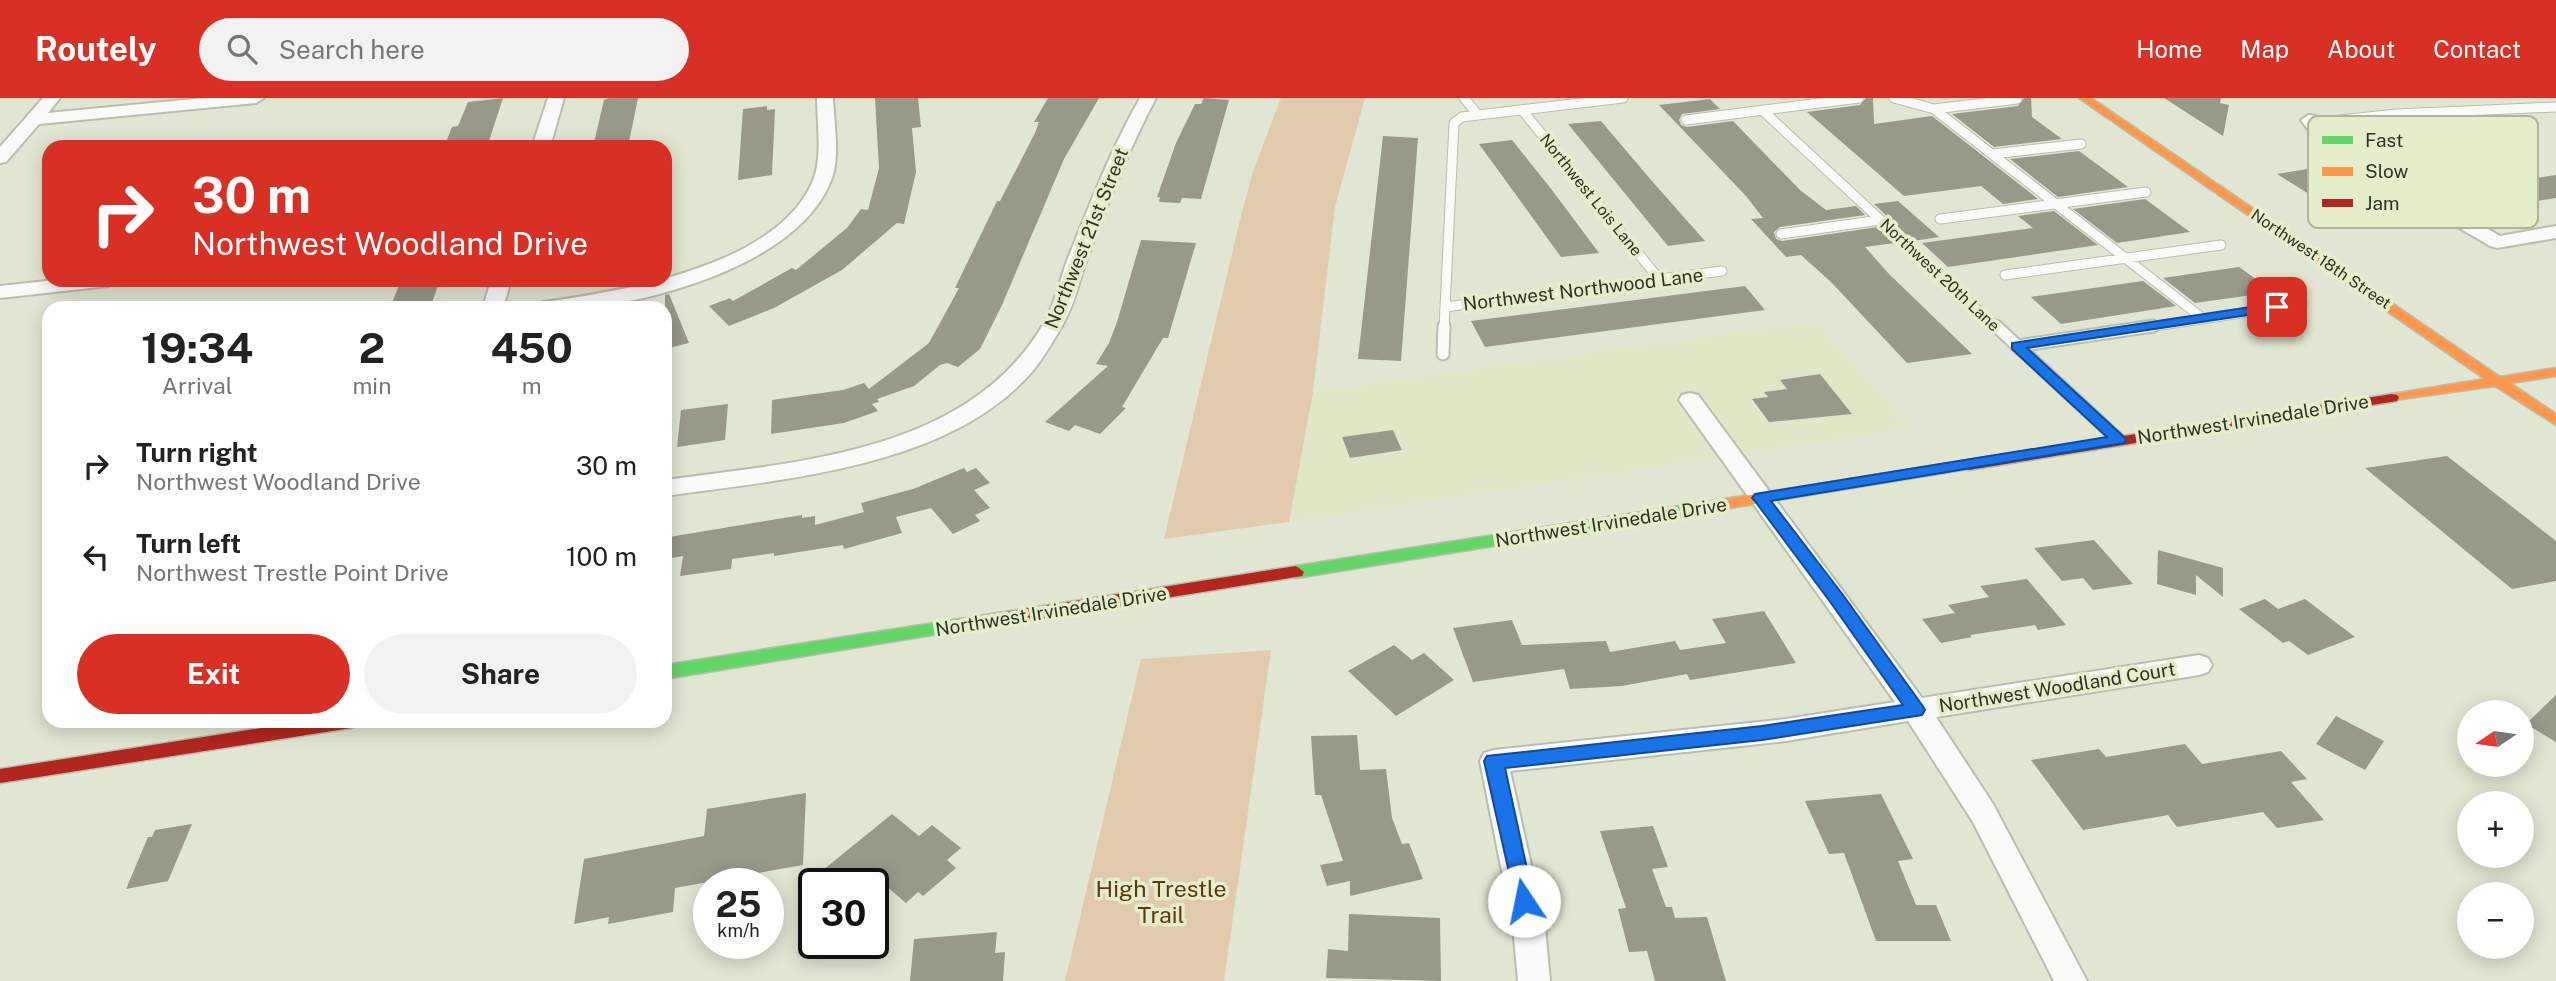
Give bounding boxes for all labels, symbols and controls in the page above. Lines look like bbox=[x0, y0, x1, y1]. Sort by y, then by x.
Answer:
search box bbox=[199, 18, 689, 81]
text: Routely bbox=[35, 30, 157, 68]
icon: search bbox=[223, 30, 261, 68]
text: Search here bbox=[279, 34, 425, 65]
text: Home bbox=[2136, 35, 2202, 63]
text: Map bbox=[2240, 35, 2289, 63]
text: About bbox=[2327, 35, 2395, 63]
text: Contact bbox=[2433, 35, 2521, 63]
legend bbox=[2308, 116, 2538, 228]
text: Fast bbox=[2365, 129, 2403, 151]
street label: Northwest Lois Lane bbox=[1536, 130, 1646, 260]
street label: Northwest 21st Street bbox=[1040, 144, 1132, 332]
text: Slow bbox=[2365, 160, 2409, 182]
text: 30 m bbox=[192, 166, 311, 224]
icon: right bbox=[77, 168, 168, 259]
text: Jam bbox=[2365, 192, 2399, 214]
street label: Northwest 18th Street bbox=[2247, 205, 2395, 313]
street label: Northwest 20th Lane bbox=[1876, 215, 2004, 335]
text: Northwest Woodland Drive bbox=[192, 225, 588, 262]
street label: Northwest Northwood Lane bbox=[1462, 263, 1704, 315]
pin bbox=[2247, 277, 2307, 337]
icon: arrive bbox=[2258, 288, 2296, 326]
text: 19:34 bbox=[141, 323, 253, 372]
text: 2 bbox=[359, 323, 385, 372]
text: 450 bbox=[490, 323, 573, 372]
text: Arrival bbox=[162, 372, 233, 399]
text: min bbox=[352, 372, 391, 399]
text: m bbox=[522, 372, 542, 399]
street label: Northwest Irvinedale Drive bbox=[2136, 390, 2370, 448]
text: Turn right bbox=[136, 437, 258, 468]
icon: right bbox=[77, 447, 115, 485]
text: 30 m bbox=[576, 450, 637, 481]
text: Northwest Woodland Drive bbox=[136, 468, 421, 495]
street label: Northwest Irvinedale Drive bbox=[1494, 493, 1728, 551]
text: Turn left bbox=[136, 528, 241, 559]
icon: left bbox=[77, 538, 115, 576]
text: 100 m bbox=[566, 541, 637, 572]
text: Northwest Trestle Point Drive bbox=[136, 559, 449, 586]
street label: Northwest Irvinedale Drive bbox=[934, 582, 1168, 640]
button: Exit bbox=[77, 634, 350, 714]
button: Share bbox=[364, 634, 637, 714]
street label: Northwest Woodland Court bbox=[1937, 657, 2177, 717]
north arrow bbox=[2457, 700, 2534, 777]
map controls bbox=[2457, 700, 2534, 959]
button: + bbox=[2457, 791, 2534, 868]
position arrow bbox=[1487, 864, 1561, 938]
speed limit sign: 30 bbox=[798, 868, 889, 959]
park label: High Trestle Trail bbox=[1096, 875, 1226, 928]
button: − bbox=[2457, 882, 2534, 959]
text: 25 bbox=[716, 884, 761, 925]
text: km/h bbox=[717, 920, 760, 941]

